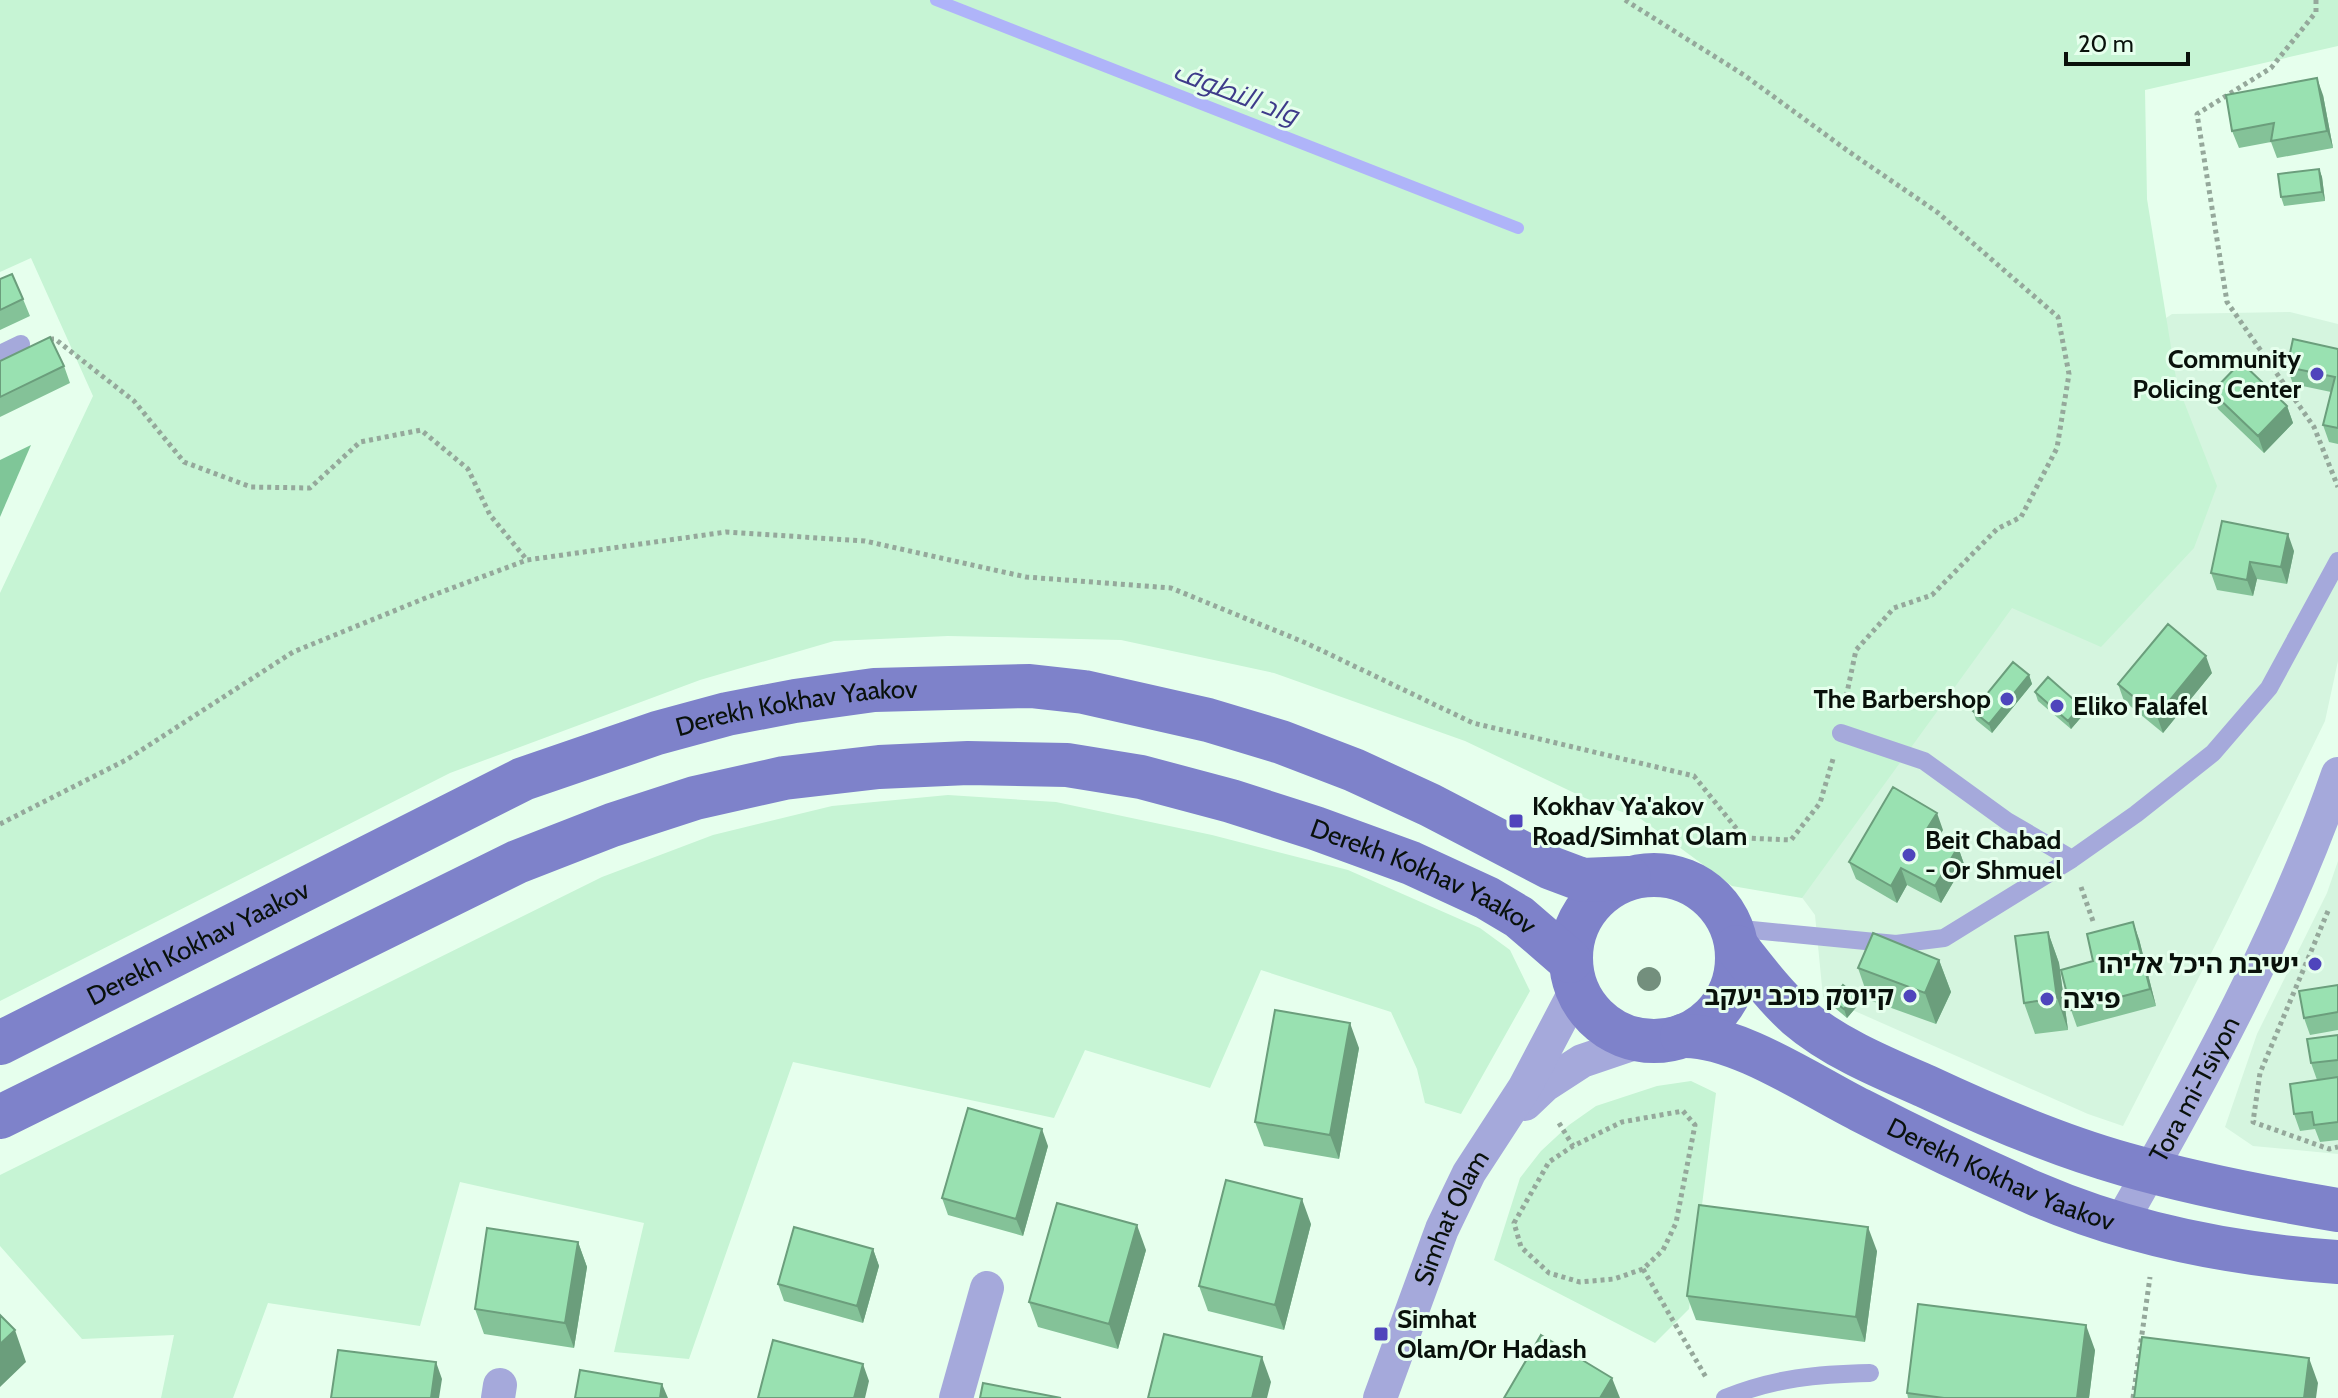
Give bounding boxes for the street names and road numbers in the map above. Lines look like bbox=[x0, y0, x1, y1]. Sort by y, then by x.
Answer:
street label: Derekh Kokhav Yaakov bbox=[672, 673, 918, 743]
street label: Derekh Kokhav Yaakov bbox=[1306, 812, 1544, 941]
street label: Derekh Kokhav Yaakov bbox=[81, 873, 315, 1013]
street label: Tora mi-Tsiyon bbox=[2142, 1011, 2247, 1168]
street label: Derekh Kokhav Yaakov bbox=[1882, 1111, 2119, 1238]
street label: Simhat Olam bbox=[1407, 1144, 1496, 1290]

